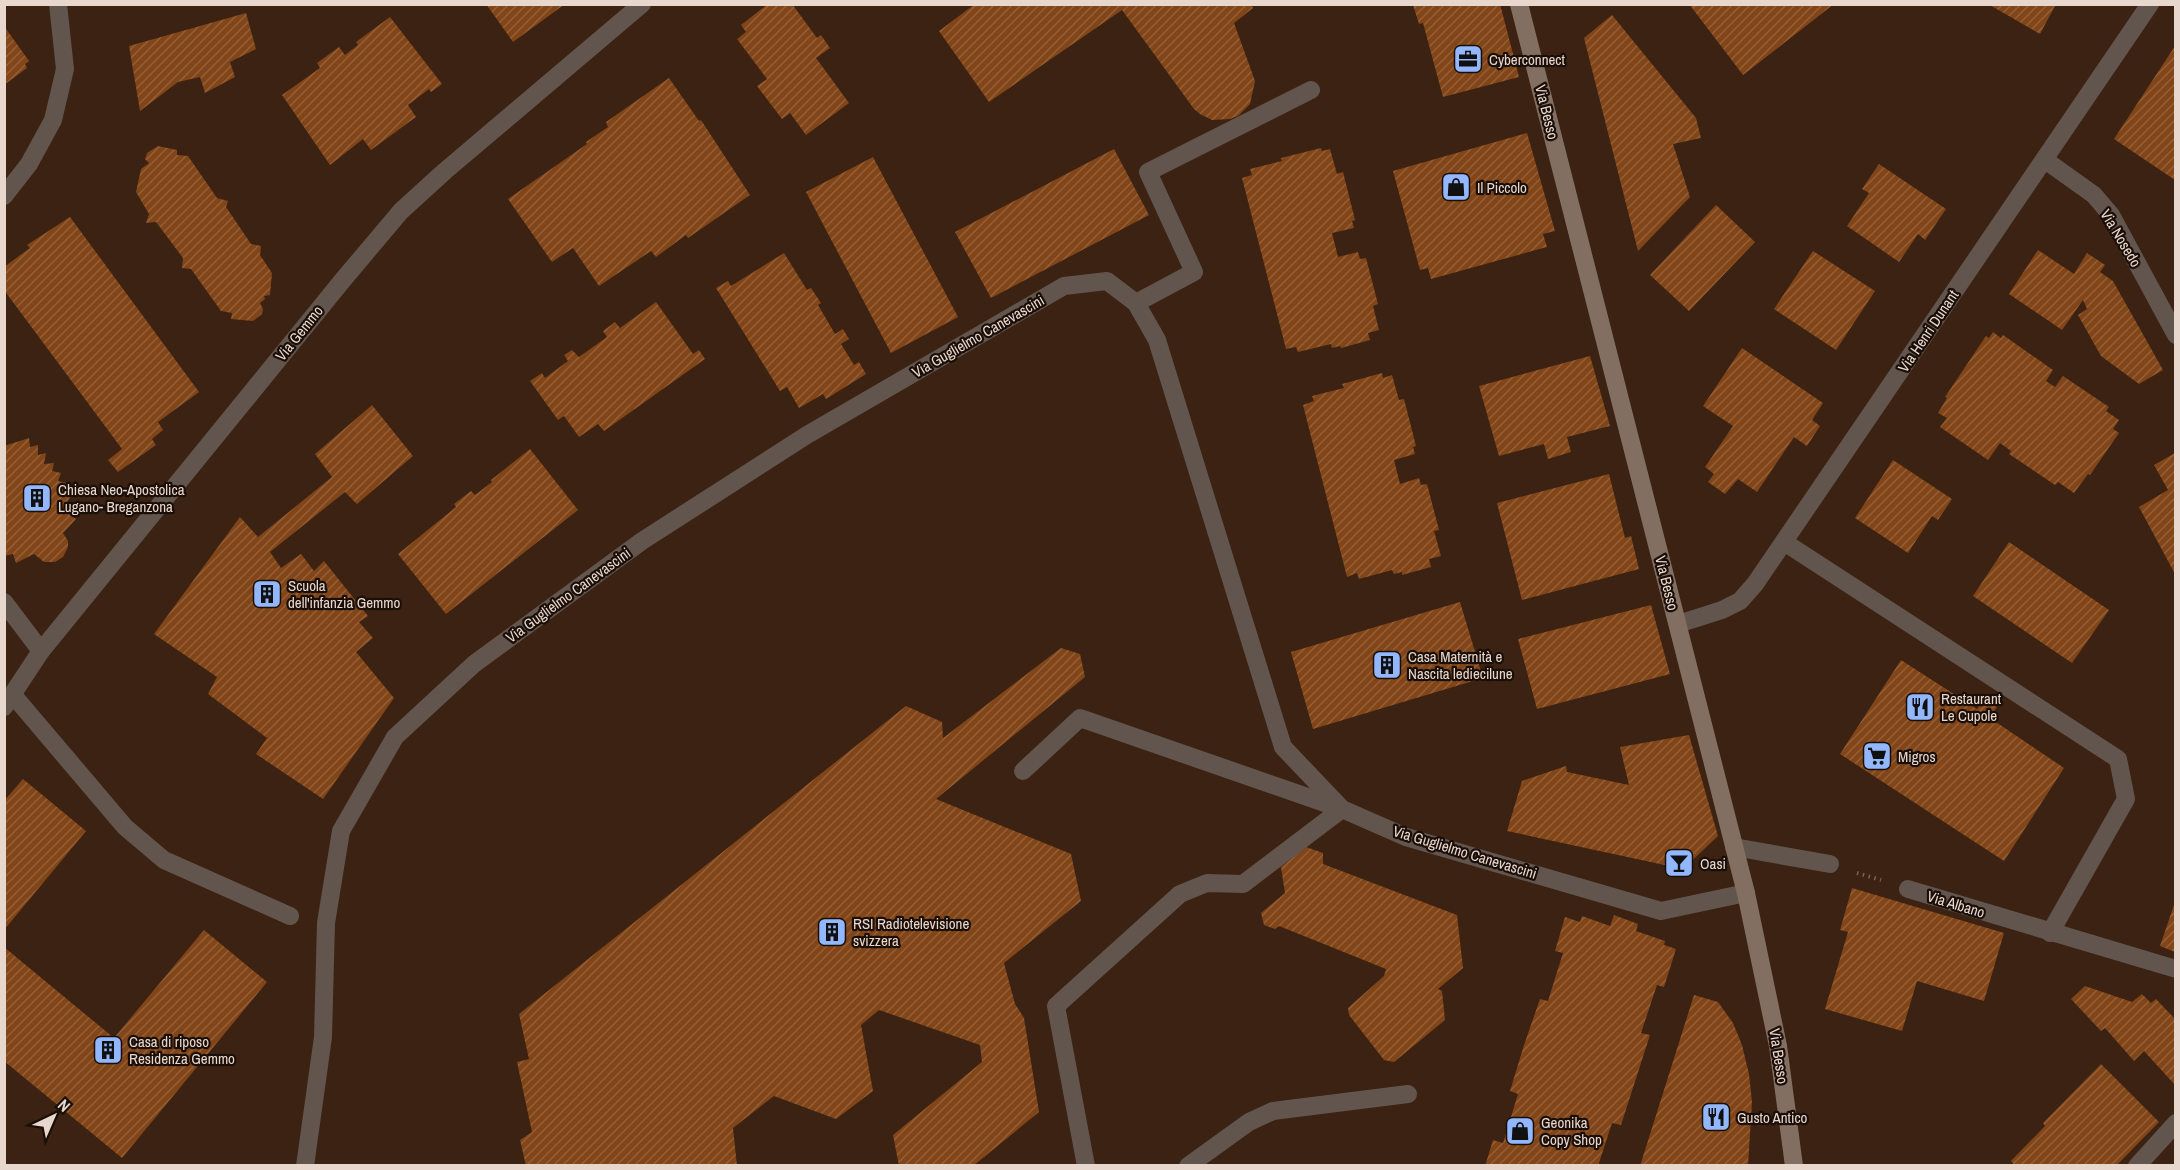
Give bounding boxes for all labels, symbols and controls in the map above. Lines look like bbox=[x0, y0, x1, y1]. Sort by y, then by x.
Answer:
office icon: Cyberconnect bbox=[1452, 43, 1484, 75]
place label: Cyberconnect bbox=[1489, 49, 1565, 70]
street label: Via Besso bbox=[1530, 82, 1564, 142]
shop icon: Il Piccolo bbox=[1440, 171, 1472, 203]
place label: Il Piccolo bbox=[1477, 177, 1527, 198]
street label: Via Nosedo bbox=[2095, 205, 2147, 271]
street label: Via Henri Dunant bbox=[1893, 285, 1964, 376]
street label: Via Guglielmo Canevascini bbox=[908, 290, 1048, 382]
street label: Via Gemmo bbox=[270, 301, 328, 365]
place label: Chiesa Neo-Apostolica Lugano- Breganzona bbox=[58, 479, 185, 517]
building icon: Chiesa Neo-Apostolica Lugano- Breganzona bbox=[21, 482, 53, 514]
street label: Via Guglielmo Canevascini bbox=[501, 543, 635, 647]
street label: Via Besso bbox=[1650, 553, 1684, 613]
place label: Scuola dell'infanzia Gemmo bbox=[288, 575, 401, 613]
building icon: Scuola dell'infanzia Gemmo bbox=[251, 578, 283, 610]
place label: Casa Maternità e Nascita lediecilune bbox=[1408, 646, 1513, 684]
building icon: Casa Maternità e Nascita lediecilune bbox=[1371, 649, 1403, 681]
place label: Restaurant Le Cupole bbox=[1941, 688, 2002, 726]
restaurant icon: Restaurant Le Cupole bbox=[1904, 691, 1936, 723]
supermarket icon: Migros bbox=[1861, 740, 1893, 772]
place label: Migros bbox=[1898, 746, 1936, 767]
street label: Via Guglielmo Canevascini bbox=[1390, 820, 1540, 884]
bar icon: Oasi bbox=[1663, 847, 1695, 879]
place label: Oasi bbox=[1700, 853, 1726, 874]
street label: Via Albano bbox=[1925, 885, 1988, 923]
place label: RSI Radiotelevisione svizzera bbox=[853, 913, 969, 951]
building icon: RSI Radiotelevisione svizzera bbox=[816, 916, 848, 948]
street label: Via Besso bbox=[1764, 1027, 1794, 1085]
place label: Casa di riposo Residenza Gemmo bbox=[129, 1031, 235, 1069]
building icon: Casa di riposo Residenza Gemmo bbox=[92, 1034, 124, 1066]
north arrow bbox=[24, 1086, 84, 1146]
text: N bbox=[53, 1094, 75, 1116]
restaurant icon: Gusto Antico bbox=[1700, 1101, 1732, 1133]
place label: Gusto Antico bbox=[1737, 1107, 1808, 1128]
place label: Geonika Copy Shop bbox=[1541, 1112, 1602, 1150]
shop icon: Geonika Copy Shop bbox=[1504, 1115, 1536, 1147]

